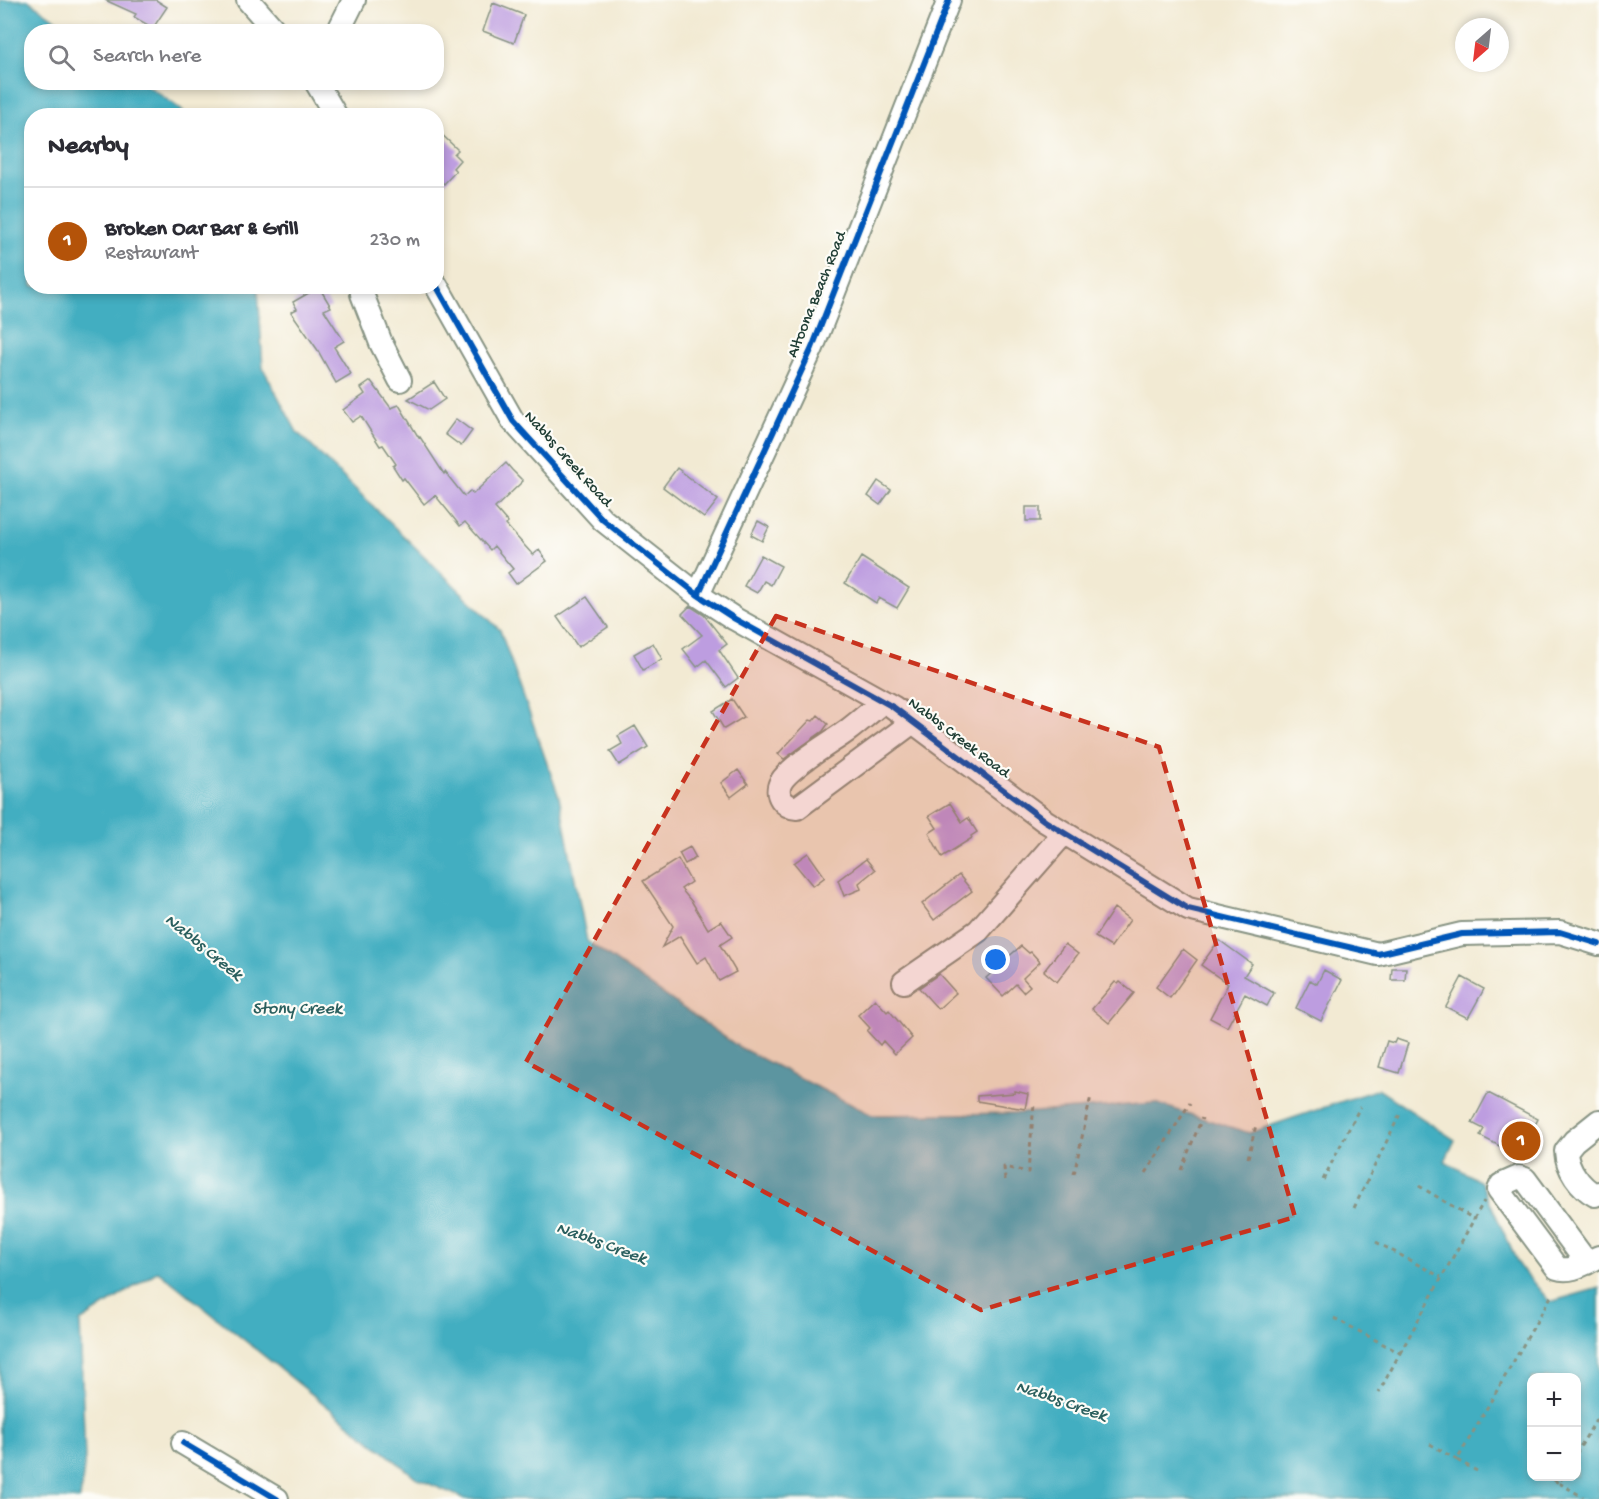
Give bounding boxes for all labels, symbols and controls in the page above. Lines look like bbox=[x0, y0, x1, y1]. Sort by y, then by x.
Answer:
north arrow bbox=[1455, 18, 1509, 72]
search box bbox=[24, 24, 444, 90]
icon: search bbox=[45, 41, 78, 74]
text: Search here bbox=[93, 44, 201, 70]
text: Nearby bbox=[48, 132, 129, 163]
text: Broken Oar Bar & Grill bbox=[105, 217, 299, 243]
street label: Altoona Beach Road bbox=[784, 228, 853, 361]
text: 1 bbox=[63, 230, 72, 253]
text: 230 m bbox=[370, 230, 420, 253]
text: Restaurant bbox=[105, 243, 198, 266]
street label: Nabbs Creek Road bbox=[519, 408, 616, 513]
street label: Nabbs Creek Road bbox=[903, 695, 1014, 784]
water label: Nabbs Creek bbox=[160, 910, 248, 987]
your location bbox=[981, 945, 1010, 974]
water label: Stony Creek bbox=[252, 999, 344, 1020]
pin: 1 bbox=[1502, 1118, 1540, 1164]
water label: Nabbs Creek bbox=[553, 1218, 651, 1271]
map controls bbox=[1527, 1373, 1581, 1481]
button: + bbox=[1527, 1373, 1581, 1427]
water label: Nabbs Creek bbox=[1013, 1377, 1111, 1428]
button: − bbox=[1527, 1427, 1581, 1481]

